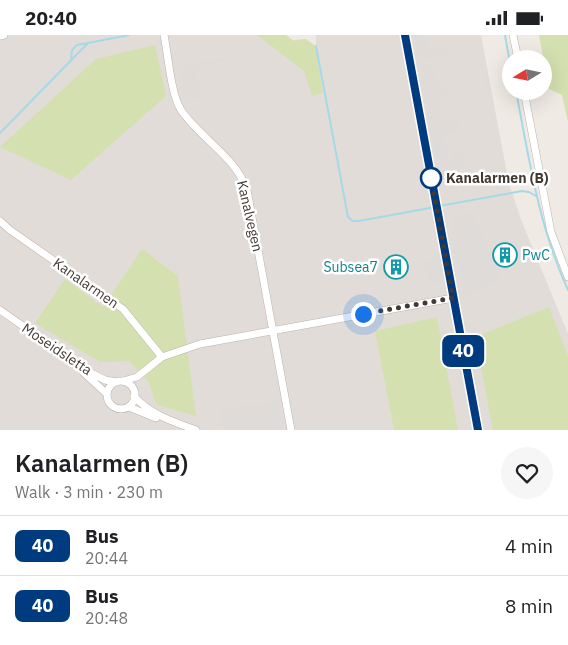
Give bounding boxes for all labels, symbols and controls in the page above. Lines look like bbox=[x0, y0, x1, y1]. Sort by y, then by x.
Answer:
text: 20:40 bbox=[25, 6, 77, 30]
north arrow bbox=[502, 50, 552, 100]
map controls bbox=[502, 50, 552, 100]
marker: Kanalarmen (B) bbox=[420, 167, 442, 189]
place label: Kanalarmen (B) bbox=[446, 169, 549, 187]
street label: Kanalvegen bbox=[233, 179, 267, 253]
building icon: PwC bbox=[492, 242, 518, 268]
place label: PwC bbox=[522, 246, 550, 264]
street label: Kanalarmen bbox=[50, 254, 122, 312]
building icon: Subsea7 bbox=[383, 254, 409, 280]
place label: Subsea7 bbox=[323, 258, 378, 276]
your location bbox=[351, 302, 376, 327]
street label: Moseidsletta bbox=[18, 319, 96, 379]
line badge: 40 bbox=[440, 335, 486, 367]
text: 40 bbox=[452, 339, 474, 362]
text: Kanalarmen (B) bbox=[15, 447, 188, 479]
button: heart bbox=[501, 447, 553, 499]
text: Walk · 3 min · 230 m bbox=[15, 482, 163, 502]
text: Bus bbox=[85, 524, 119, 548]
text: 40 bbox=[32, 534, 53, 557]
text: 4 min bbox=[505, 534, 553, 558]
text: 20:44 bbox=[85, 548, 128, 568]
text: Bus bbox=[85, 584, 119, 608]
text: 40 bbox=[32, 594, 53, 617]
text: 8 min bbox=[505, 594, 553, 618]
text: 20:48 bbox=[85, 608, 128, 628]

